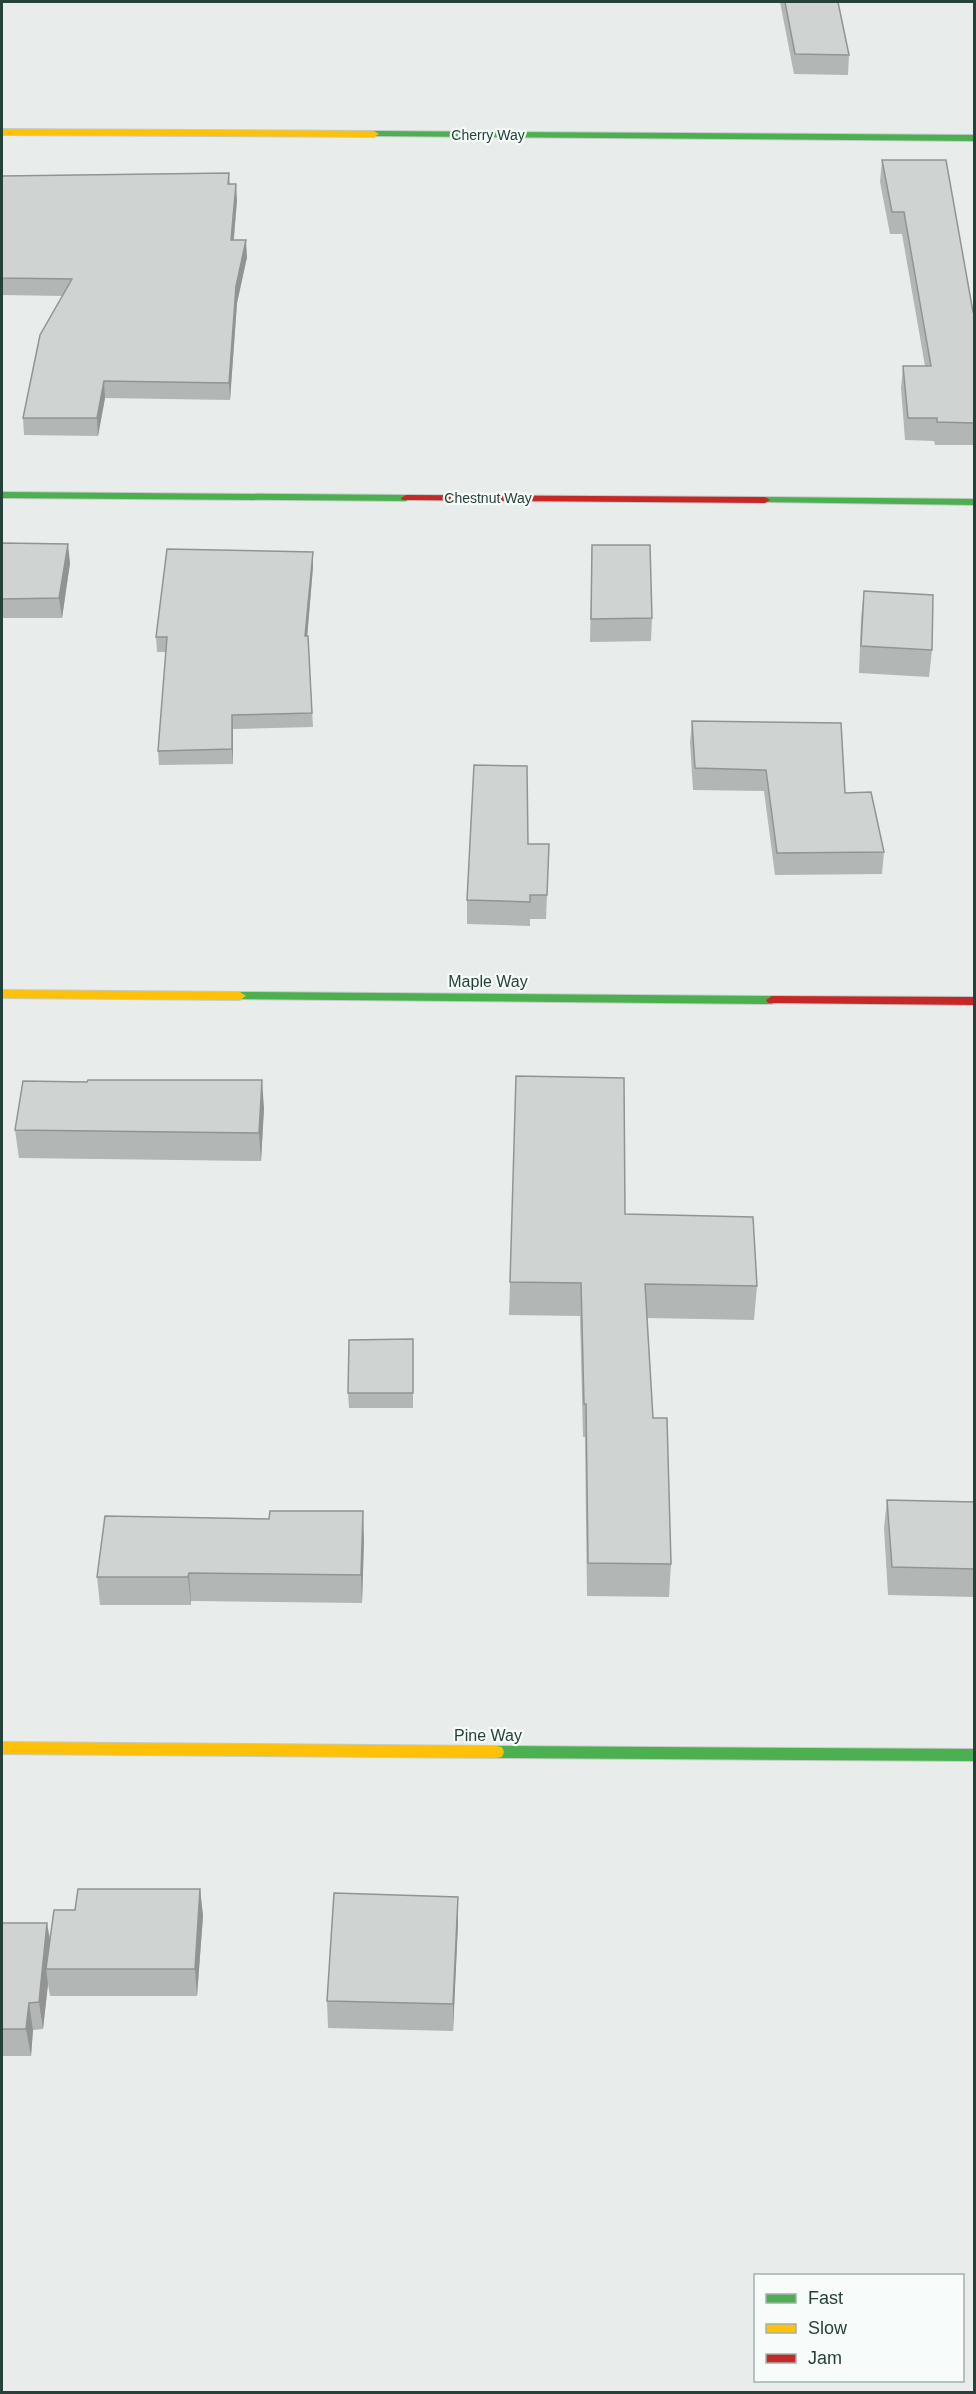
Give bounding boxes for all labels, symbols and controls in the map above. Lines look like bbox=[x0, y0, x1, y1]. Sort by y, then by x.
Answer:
street label: Cherry Way bbox=[451, 127, 525, 143]
street label: Chestnut Way bbox=[444, 490, 532, 506]
street label: Maple Way bbox=[448, 973, 528, 990]
street label: Pine Way bbox=[454, 1727, 522, 1744]
legend bbox=[754, 2274, 964, 2382]
text: Fast bbox=[808, 2288, 843, 2308]
text: Slow bbox=[808, 2318, 848, 2338]
text: Jam bbox=[808, 2348, 842, 2368]

